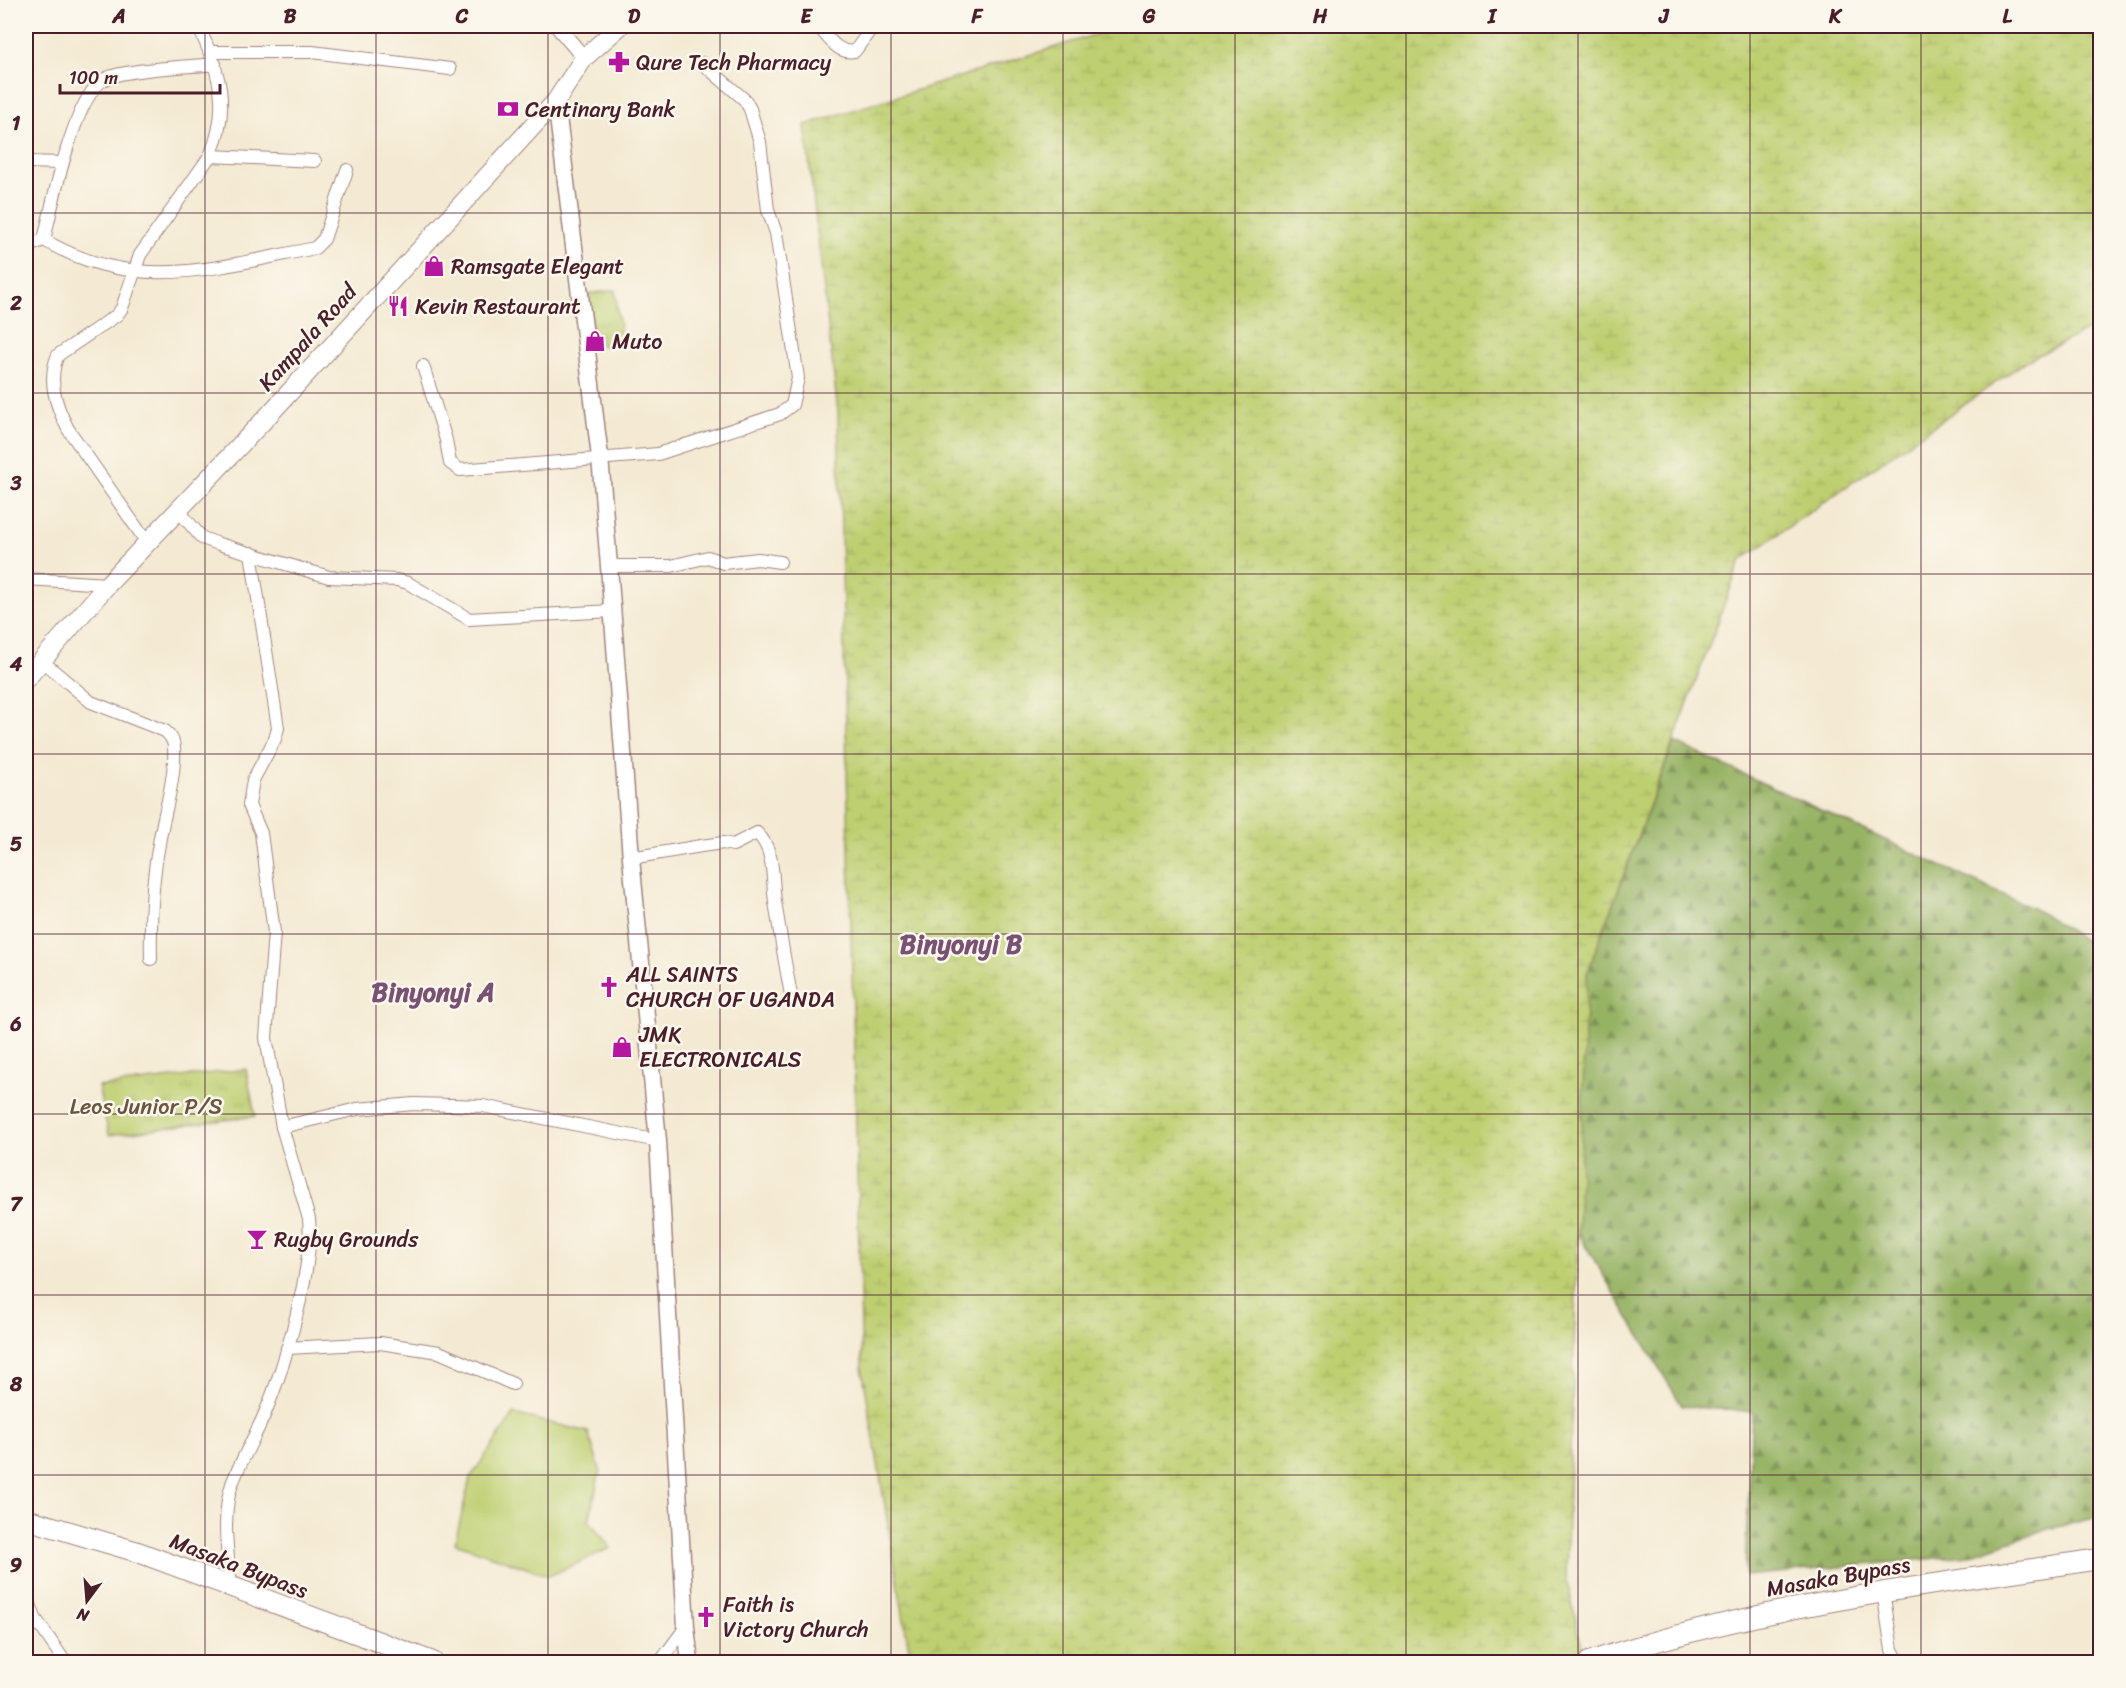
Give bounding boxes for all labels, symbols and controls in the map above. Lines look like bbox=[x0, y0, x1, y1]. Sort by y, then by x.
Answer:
text: A bbox=[111, 0, 126, 34]
text: B bbox=[284, 0, 297, 34]
text: C bbox=[455, 0, 469, 34]
text: D bbox=[628, 0, 641, 34]
text: E bbox=[800, 0, 813, 34]
text: F bbox=[971, 0, 984, 34]
text: G bbox=[1142, 0, 1156, 34]
text: H bbox=[1312, 0, 1328, 34]
text: I bbox=[1487, 0, 1498, 34]
text: J bbox=[1658, 0, 1670, 34]
text: K bbox=[1828, 0, 1843, 34]
text: L bbox=[2002, 0, 2012, 34]
place label: Qure Tech Pharmacy bbox=[636, 43, 832, 82]
pharmacy icon: Qure Tech Pharmacy bbox=[607, 50, 631, 74]
scale bar bbox=[60, 57, 220, 95]
text: 100 m bbox=[69, 62, 118, 94]
place label: Centinary Bank bbox=[525, 90, 676, 129]
bank icon: Centinary Bank bbox=[496, 97, 520, 121]
text: 1 bbox=[12, 106, 21, 141]
place label: Ramsgate Elegant bbox=[451, 247, 624, 286]
shop icon: Ramsgate Elegant bbox=[422, 254, 446, 278]
street label: Kampala Road bbox=[248, 273, 368, 400]
text: 2 bbox=[9, 286, 22, 321]
place label: Kevin Restaurant bbox=[415, 287, 581, 326]
restaurant icon: Kevin Restaurant bbox=[386, 294, 410, 318]
place label: Muto bbox=[612, 322, 663, 361]
shop icon: Muto bbox=[583, 329, 607, 353]
text: 3 bbox=[10, 466, 22, 501]
text: 4 bbox=[9, 647, 23, 682]
text: 5 bbox=[10, 827, 22, 862]
district label: Binyonyi B bbox=[900, 921, 1023, 967]
place label: ALL SAINTS CHURCH OF UGANDA bbox=[625, 955, 835, 1019]
district label: Binyonyi A bbox=[372, 969, 494, 1015]
church icon: ALL SAINTS CHURCH OF UGANDA bbox=[597, 975, 621, 999]
text: 6 bbox=[9, 1007, 22, 1042]
place label: JMK ELECTRONICALS bbox=[638, 1015, 802, 1079]
shop icon: JMK ELECTRONICALS bbox=[610, 1035, 634, 1059]
park label: Leos Junior P/S bbox=[70, 1087, 222, 1126]
text: 7 bbox=[10, 1187, 23, 1222]
place label: Rugby Grounds bbox=[274, 1220, 419, 1259]
bar icon: Rugby Grounds bbox=[245, 1227, 269, 1251]
text: 8 bbox=[9, 1367, 23, 1402]
street label: Masaka Bypass bbox=[164, 1521, 314, 1610]
street label: Masaka Bypass bbox=[1763, 1545, 1913, 1608]
text: 9 bbox=[10, 1548, 22, 1583]
north arrow bbox=[57, 1571, 117, 1631]
place label: Faith is Victory Church bbox=[723, 1585, 869, 1649]
text: N bbox=[73, 1599, 93, 1631]
church icon: Faith is Victory Church bbox=[694, 1605, 718, 1629]

